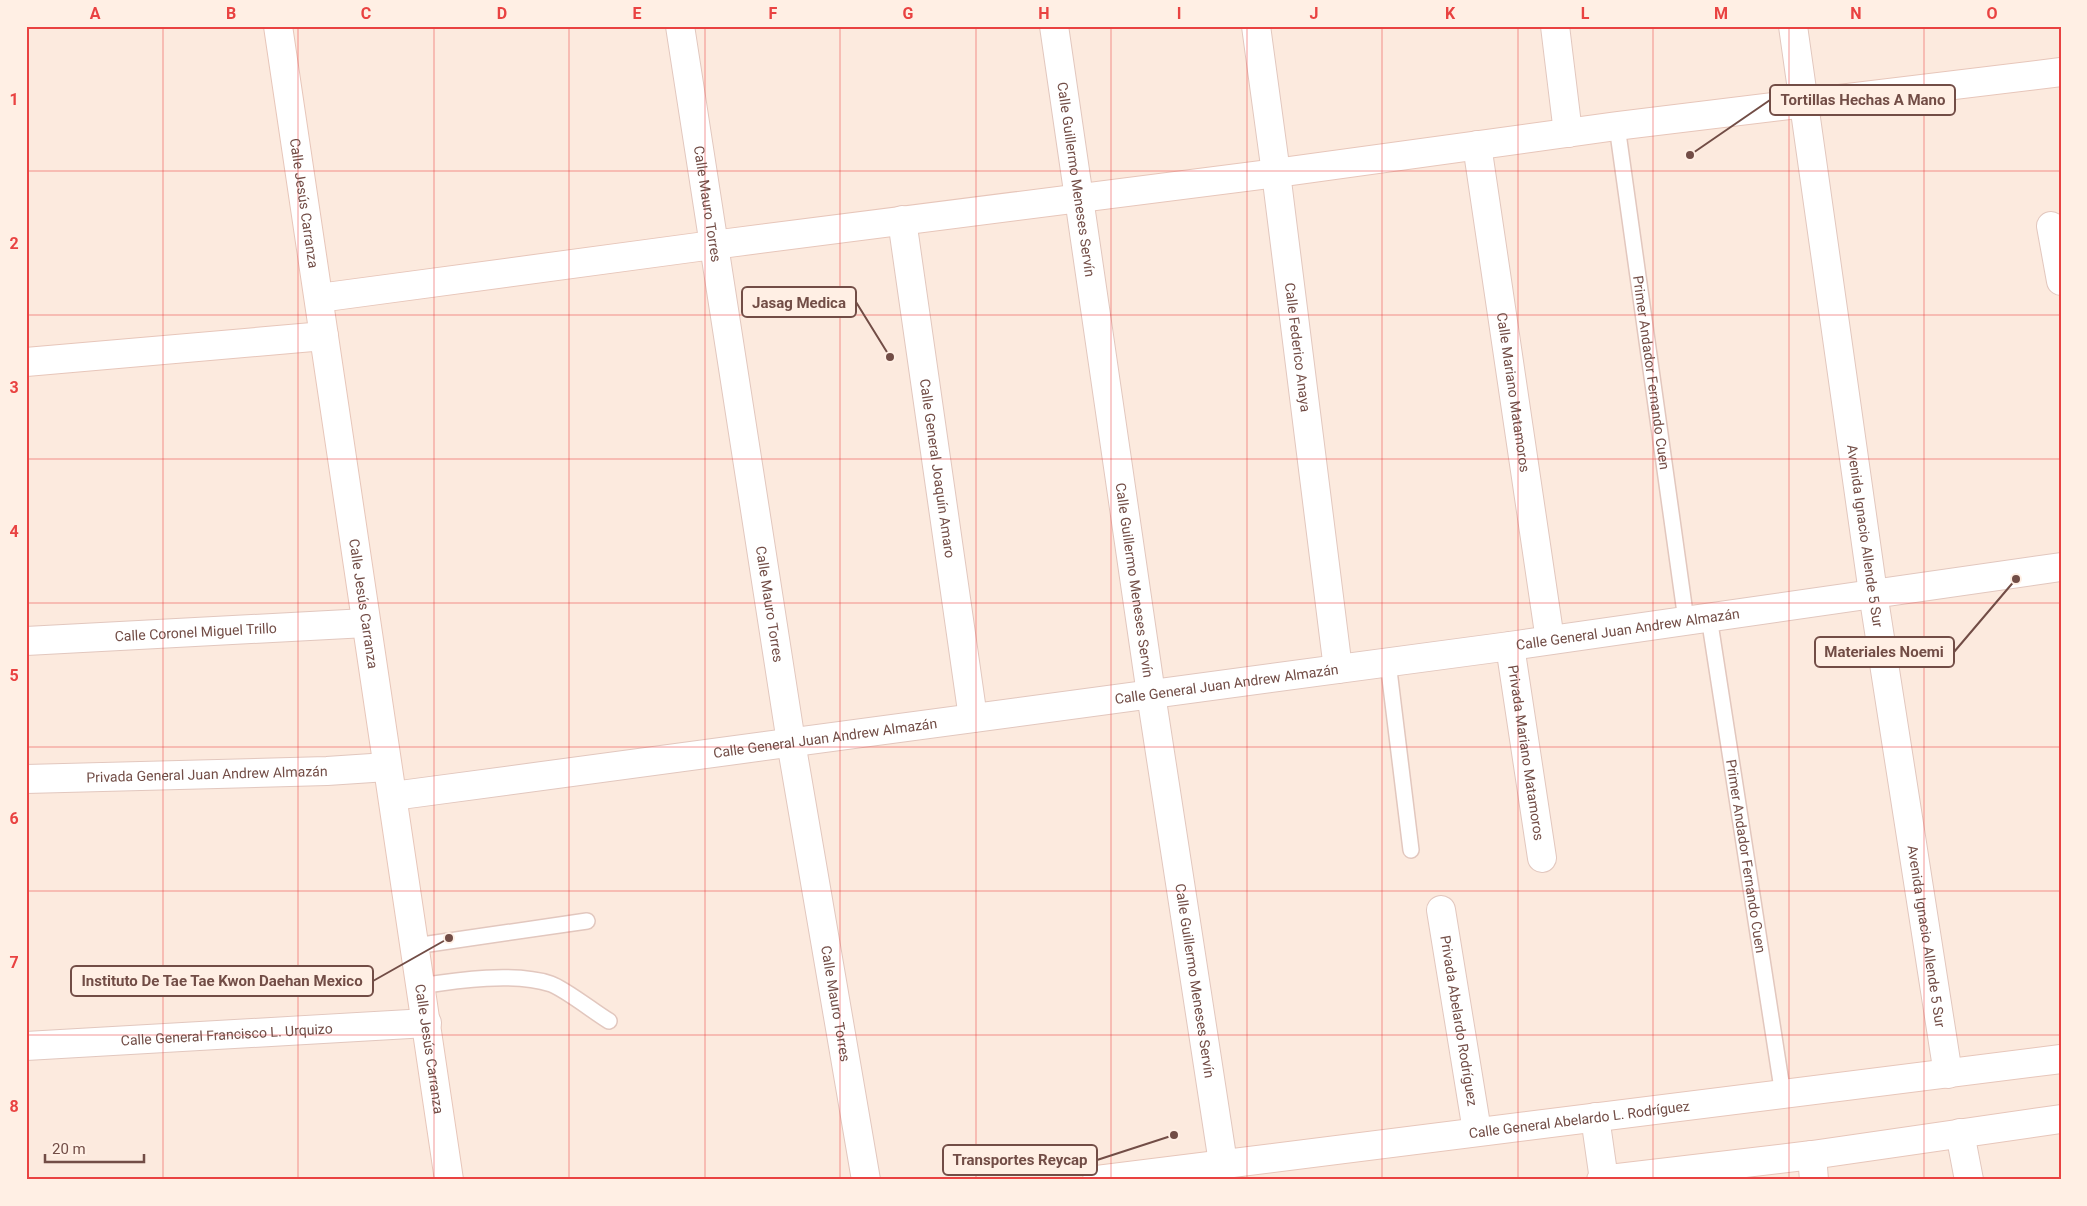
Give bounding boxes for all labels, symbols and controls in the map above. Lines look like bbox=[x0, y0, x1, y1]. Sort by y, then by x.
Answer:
text: A bbox=[90, 4, 101, 23]
text: B bbox=[226, 4, 236, 23]
text: C bbox=[361, 4, 371, 23]
text: D bbox=[497, 4, 507, 23]
text: E bbox=[633, 4, 642, 23]
text: F bbox=[769, 4, 778, 23]
text: G bbox=[903, 4, 914, 23]
text: H bbox=[1038, 4, 1050, 23]
text: I bbox=[1177, 4, 1181, 23]
text: J bbox=[1310, 4, 1318, 23]
text: K bbox=[1445, 4, 1456, 23]
text: L bbox=[1581, 4, 1590, 23]
text: M bbox=[1714, 4, 1728, 23]
text: N bbox=[1850, 4, 1862, 23]
text: O bbox=[1986, 4, 1998, 23]
street label: Calle Guillermo Meneses Servín bbox=[1054, 81, 1098, 278]
callout: Tortillas Hechas A Mano bbox=[1770, 85, 1955, 115]
text: 1 bbox=[9, 90, 19, 109]
text: Tortillas Hechas A Mano bbox=[1780, 91, 1946, 109]
street label: Calle Jesús Carranza bbox=[287, 137, 322, 269]
street label: Calle Mauro Torres bbox=[691, 145, 724, 263]
text: 2 bbox=[9, 234, 19, 253]
street label: Primer Andador Fernando Cuen bbox=[1630, 275, 1673, 471]
street label: Calle Federico Anaya bbox=[1282, 282, 1314, 413]
callout: Jasag Medica bbox=[742, 287, 856, 317]
text: Jasag Medica bbox=[752, 294, 846, 312]
street label: Calle Mariano Matamoros bbox=[1494, 311, 1533, 473]
text: 3 bbox=[9, 378, 19, 397]
street label: Calle General Joaquín Amaro bbox=[917, 378, 958, 559]
street label: Avenida Ignacio Allende 5 Sur bbox=[1844, 444, 1886, 629]
street label: Calle Guillermo Meneses Servín bbox=[1112, 482, 1157, 679]
text: 4 bbox=[9, 522, 19, 541]
street label: Calle Jesús Carranza bbox=[346, 538, 381, 670]
street label: Calle Mauro Torres bbox=[753, 545, 787, 663]
street label: Calle General Juan Andrew Almazán bbox=[1515, 605, 1741, 653]
street label: Calle Coronel Miguel Trillo bbox=[114, 620, 277, 644]
callout: Materiales Noemi bbox=[1815, 637, 1954, 667]
text: Materiales Noemi bbox=[1824, 643, 1944, 661]
street label: Calle General Juan Andrew Almazán bbox=[1114, 661, 1339, 707]
street label: Privada Mariano Matamoros bbox=[1505, 664, 1547, 842]
text: 5 bbox=[9, 666, 19, 685]
street label: Calle General Juan Andrew Almazán bbox=[712, 715, 938, 761]
street label: Primer Andador Fernando Cuen bbox=[1723, 758, 1769, 954]
street label: Privada General Juan Andrew Almazán bbox=[86, 763, 328, 785]
text: 6 bbox=[9, 809, 19, 828]
street label: Avenida Ignacio Allende 5 Sur bbox=[1904, 844, 1949, 1029]
street label: Calle Guillermo Meneses Servín bbox=[1172, 882, 1218, 1079]
street label: Privada Abelardo Rodríguez bbox=[1437, 934, 1481, 1107]
street label: Calle Mauro Torres bbox=[818, 944, 854, 1063]
text: 7 bbox=[9, 953, 19, 972]
callout: Instituto De Tae Tae Kwon Daehan Mexico bbox=[71, 966, 373, 996]
text: Instituto De Tae Tae Kwon Daehan Mexico bbox=[81, 972, 363, 990]
street label: Calle Jesús Carranza bbox=[412, 983, 447, 1115]
street label: Calle General Francisco L. Urquizo bbox=[120, 1020, 333, 1049]
text: 8 bbox=[9, 1097, 19, 1116]
street label: Calle General Abelardo L. Rodríguez bbox=[1468, 1098, 1691, 1141]
scale bar bbox=[45, 1131, 144, 1163]
text: 20 m bbox=[52, 1140, 86, 1158]
callout: Transportes Reycap bbox=[943, 1145, 1097, 1175]
text: Transportes Reycap bbox=[953, 1151, 1087, 1169]

